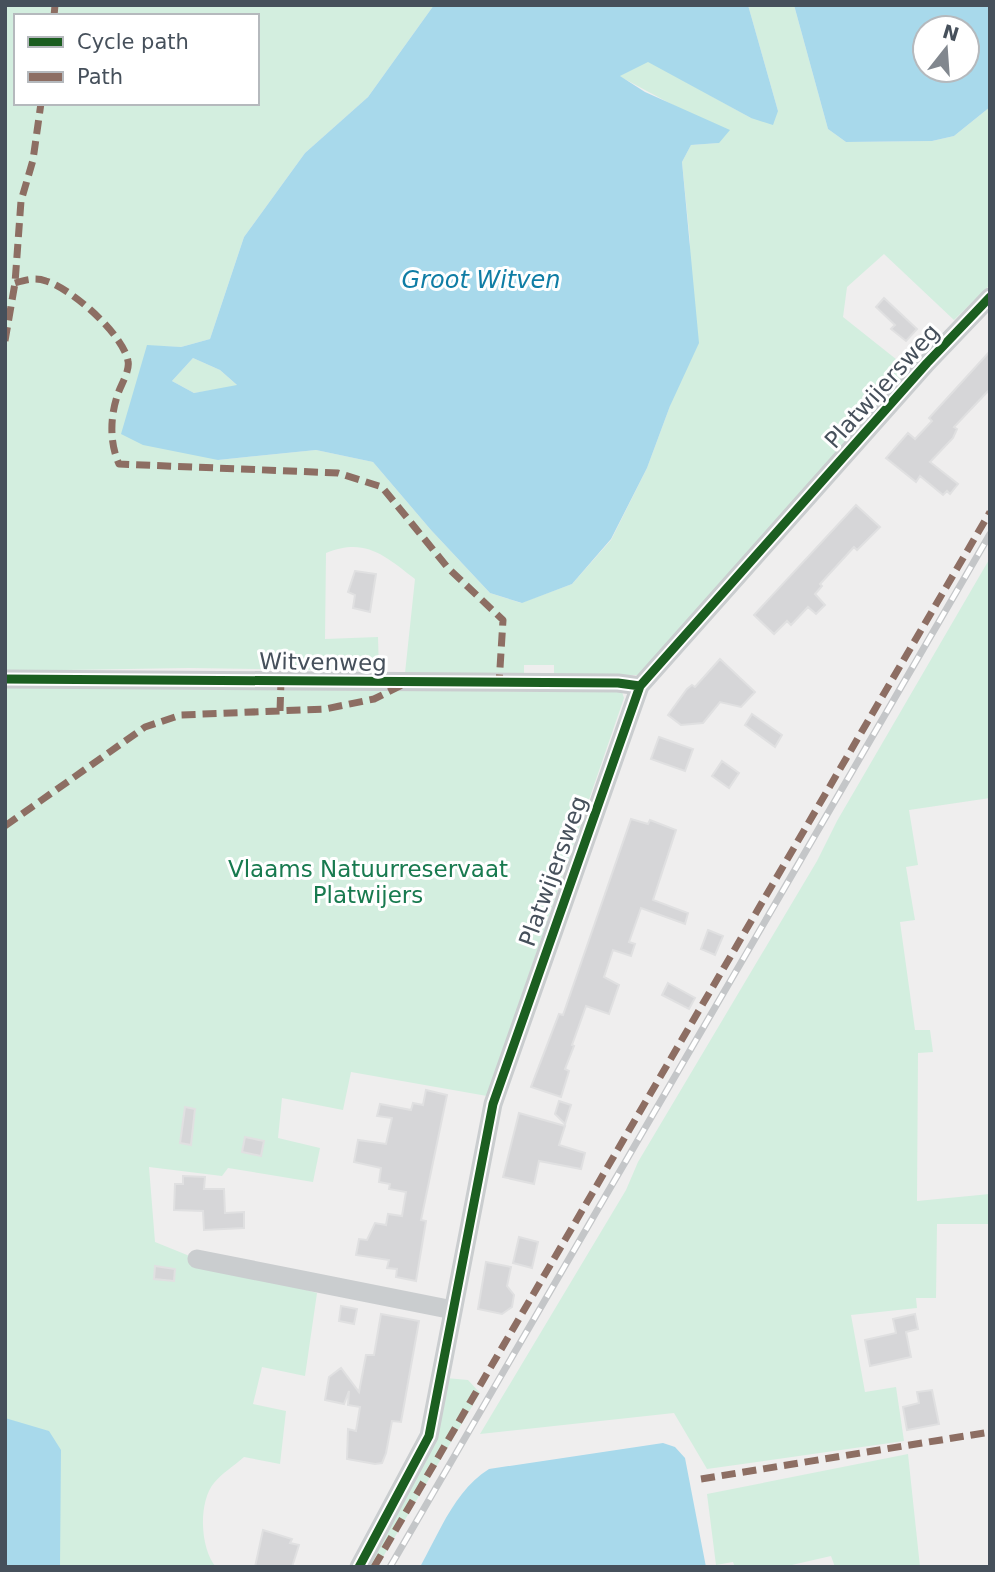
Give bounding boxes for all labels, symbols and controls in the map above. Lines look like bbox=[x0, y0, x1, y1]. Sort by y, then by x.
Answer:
legend bbox=[14, 14, 259, 105]
north arrow bbox=[911, 14, 981, 84]
text: N bbox=[940, 20, 962, 46]
text: Cycle path bbox=[77, 30, 189, 54]
text: Path bbox=[77, 65, 123, 89]
water label: Groot Witven bbox=[402, 266, 560, 294]
street label: Platwijersweg bbox=[819, 319, 945, 453]
street label: Witvenweg bbox=[259, 648, 387, 676]
street label: Platwijersweg bbox=[514, 792, 592, 950]
park label: Vlaams Natuurreservaat Platwijers bbox=[228, 856, 508, 908]

